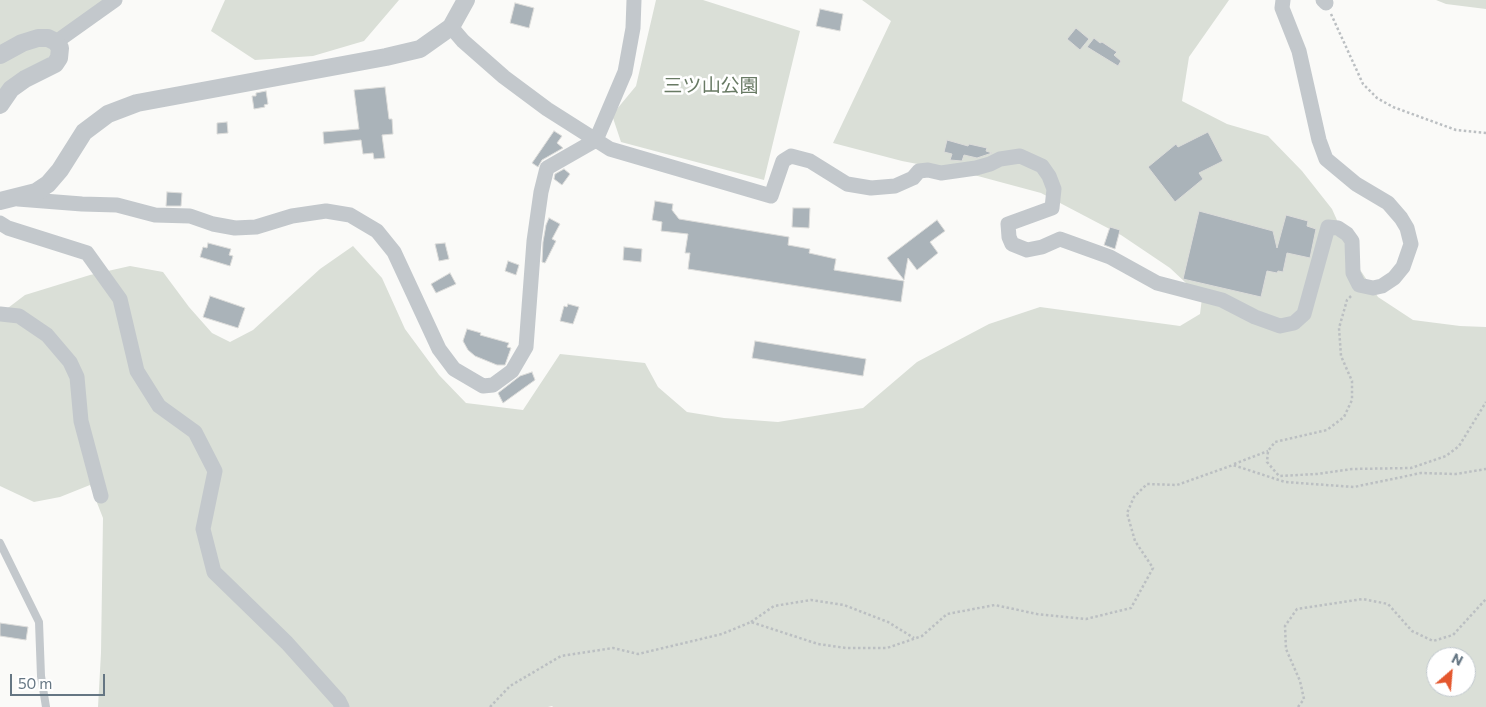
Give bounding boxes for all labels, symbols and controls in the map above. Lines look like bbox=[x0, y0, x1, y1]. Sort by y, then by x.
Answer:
park label: 三ツ山公園 bbox=[664, 75, 758, 97]
north arrow bbox=[1426, 647, 1476, 697]
text: N bbox=[1449, 649, 1466, 669]
scale bar bbox=[12, 664, 108, 696]
text: 50 m bbox=[18, 674, 52, 692]

